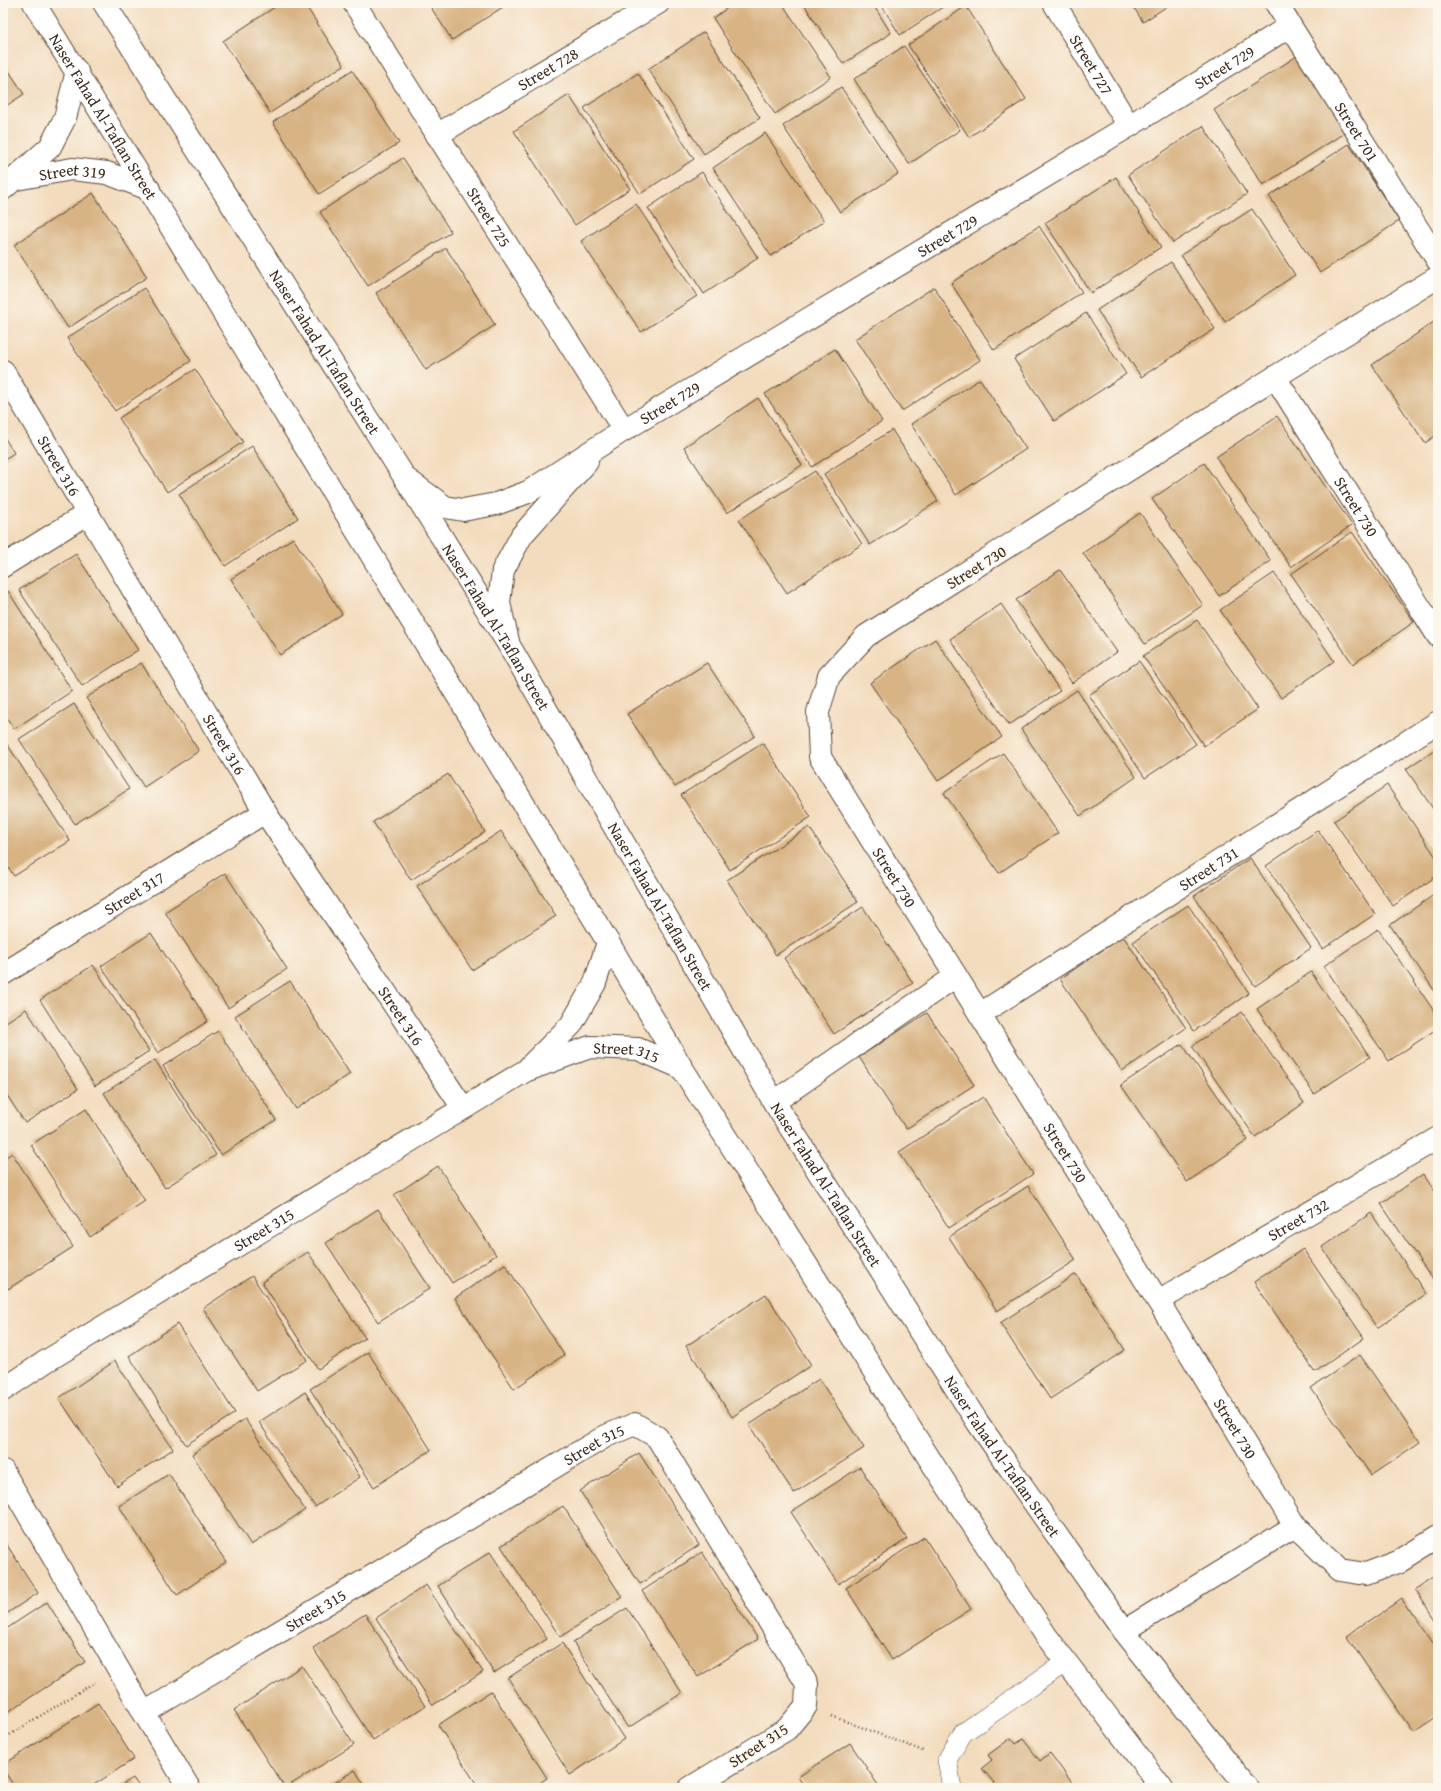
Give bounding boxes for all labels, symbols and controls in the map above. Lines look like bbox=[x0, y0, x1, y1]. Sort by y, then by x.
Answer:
street label: Naser Fahad Al-Taflan Street bbox=[43, 29, 164, 205]
street label: Street 727 bbox=[1064, 30, 1119, 100]
street label: Street 729 bbox=[1189, 39, 1259, 95]
street label: Street 728 bbox=[513, 41, 583, 96]
street label: Street 701 bbox=[1329, 97, 1385, 167]
street label: Street 319 bbox=[37, 157, 107, 187]
street label: Street 725 bbox=[461, 182, 517, 252]
street label: Street 729 bbox=[912, 208, 983, 263]
street label: Naser Fahad Al-Taflan Street bbox=[264, 265, 387, 439]
street label: Street 729 bbox=[635, 375, 705, 430]
street label: Street 316 bbox=[32, 431, 87, 501]
street label: Street 730 bbox=[1328, 472, 1385, 542]
street label: Naser Fahad Al-Taflan Street bbox=[437, 539, 556, 715]
street label: Street 730 bbox=[941, 539, 1011, 595]
street label: Street 316 bbox=[197, 709, 252, 779]
street label: Naser Fahad Al-Taflan Street bbox=[602, 817, 719, 995]
street label: Street 731 bbox=[1174, 840, 1243, 896]
street label: Street 730 bbox=[867, 842, 923, 912]
street label: Street 317 bbox=[99, 865, 169, 921]
street label: Street 316 bbox=[373, 981, 430, 1051]
street label: Street 315 bbox=[593, 1035, 663, 1069]
street label: Naser Fahad Al-Taflan Street bbox=[765, 1097, 888, 1272]
street label: Street 730 bbox=[1038, 1118, 1094, 1187]
street label: Street 732 bbox=[1263, 1192, 1333, 1247]
street label: Street 315 bbox=[229, 1202, 298, 1257]
street label: Naser Fahad Al-Taflan Street bbox=[939, 1371, 1067, 1542]
street label: Street 730 bbox=[1208, 1393, 1263, 1463]
street label: Street 315 bbox=[558, 1418, 628, 1471]
street label: Street 315 bbox=[281, 1583, 351, 1638]
street label: Street 315 bbox=[723, 1717, 793, 1773]

